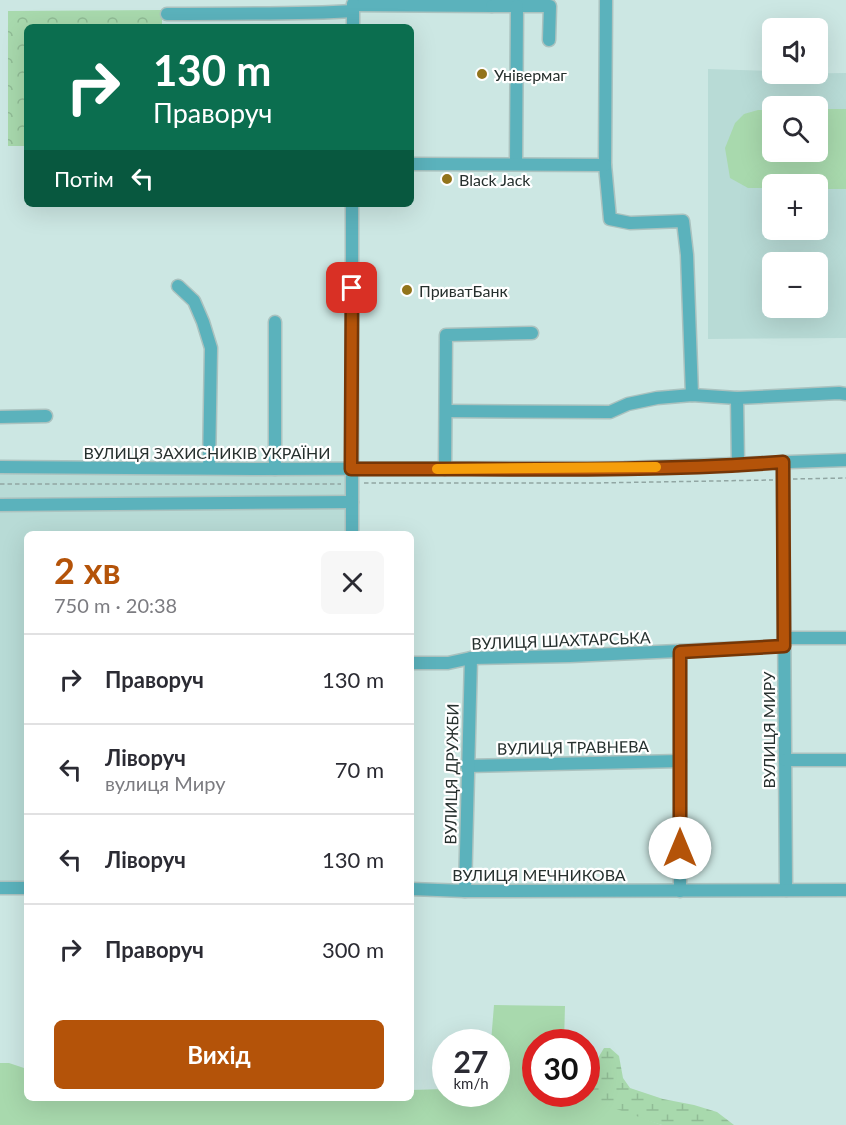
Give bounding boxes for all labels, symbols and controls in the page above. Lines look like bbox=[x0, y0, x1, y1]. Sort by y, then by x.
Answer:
map controls bbox=[762, 18, 828, 318]
button: sound bbox=[762, 18, 828, 84]
text: 130 m bbox=[153, 45, 271, 95]
icon: right bbox=[54, 48, 132, 126]
place label: Універмаг bbox=[494, 65, 567, 84]
marker: Універмаг bbox=[475, 67, 489, 81]
text: Праворуч bbox=[153, 96, 273, 129]
button: search bbox=[762, 96, 828, 162]
icon: left bbox=[126, 162, 159, 195]
text: Потім bbox=[54, 165, 114, 192]
place label: Black Jack bbox=[459, 170, 531, 189]
marker: Black Jack bbox=[440, 172, 454, 186]
button: + bbox=[762, 174, 828, 240]
button: − bbox=[762, 252, 828, 318]
pin bbox=[326, 262, 377, 313]
icon: arrive bbox=[335, 271, 368, 304]
place label: ПриватБанк bbox=[419, 281, 508, 300]
marker: ПриватБанк bbox=[400, 283, 414, 297]
street label: ВУЛИЦЯ ЗАХИСНИКІВ УКРАЇНИ bbox=[84, 443, 330, 462]
text: 2 хв bbox=[54, 548, 121, 592]
button: close bbox=[321, 551, 384, 614]
text: 750 m · 20:38 bbox=[54, 593, 177, 617]
street label: ВУЛИЦЯ ШАХТАРСЬКА bbox=[471, 627, 651, 653]
icon: right bbox=[54, 663, 87, 696]
text: Праворуч bbox=[105, 666, 204, 693]
text: 130 m bbox=[322, 666, 384, 693]
street label: ВУЛИЦЯ МИРУ bbox=[759, 671, 778, 788]
street label: ВУЛИЦЯ ДРУЖБИ bbox=[440, 703, 462, 845]
street label: ВУЛИЦЯ ТРАВНЕВА bbox=[497, 736, 649, 758]
text: Ліворуч bbox=[105, 744, 186, 771]
icon: left bbox=[54, 753, 87, 786]
text: 70 m bbox=[335, 756, 384, 783]
text: вулиця Миру bbox=[105, 771, 226, 795]
position arrow bbox=[648, 816, 712, 880]
icon: left bbox=[54, 843, 87, 876]
text: Ліворуч bbox=[105, 846, 186, 873]
text: 130 m bbox=[322, 846, 384, 873]
street label: ВУЛИЦЯ МЕЧНИКОВА bbox=[452, 865, 626, 884]
icon: right bbox=[54, 933, 87, 966]
text: Праворуч bbox=[105, 936, 204, 963]
text: 300 m bbox=[322, 936, 384, 963]
button: Вихід bbox=[54, 1020, 384, 1089]
speed limit sign: 30 bbox=[522, 1029, 600, 1107]
text: 27 bbox=[454, 1043, 488, 1079]
text: km/h bbox=[453, 1074, 489, 1092]

